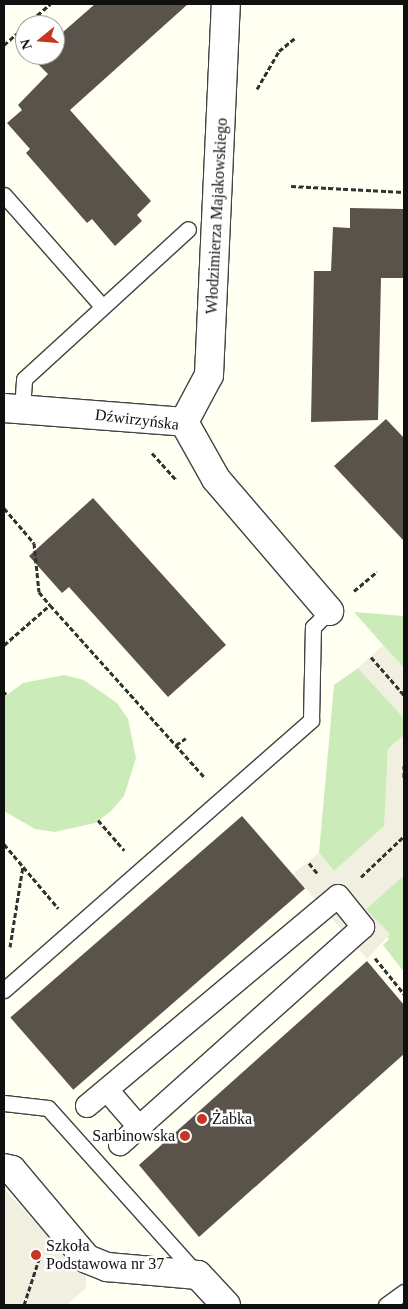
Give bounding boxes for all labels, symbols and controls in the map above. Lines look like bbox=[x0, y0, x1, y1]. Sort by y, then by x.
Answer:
north arrow bbox=[15, 15, 65, 65]
text: N bbox=[17, 37, 35, 51]
street label: Włodzimierza Majakowskiego bbox=[202, 117, 232, 315]
street label: Dźwirzyńska bbox=[94, 405, 180, 435]
place label: Żabka bbox=[212, 1109, 252, 1129]
marker: Żabka bbox=[196, 1113, 208, 1125]
place label: Sarbinowska bbox=[92, 1126, 175, 1146]
marker: Sarbinowska bbox=[179, 1130, 191, 1142]
place label: Szkoła Podstawowa nr 37 bbox=[46, 1236, 164, 1274]
marker: Szkoła Podstawowa nr 37 bbox=[30, 1249, 42, 1261]

